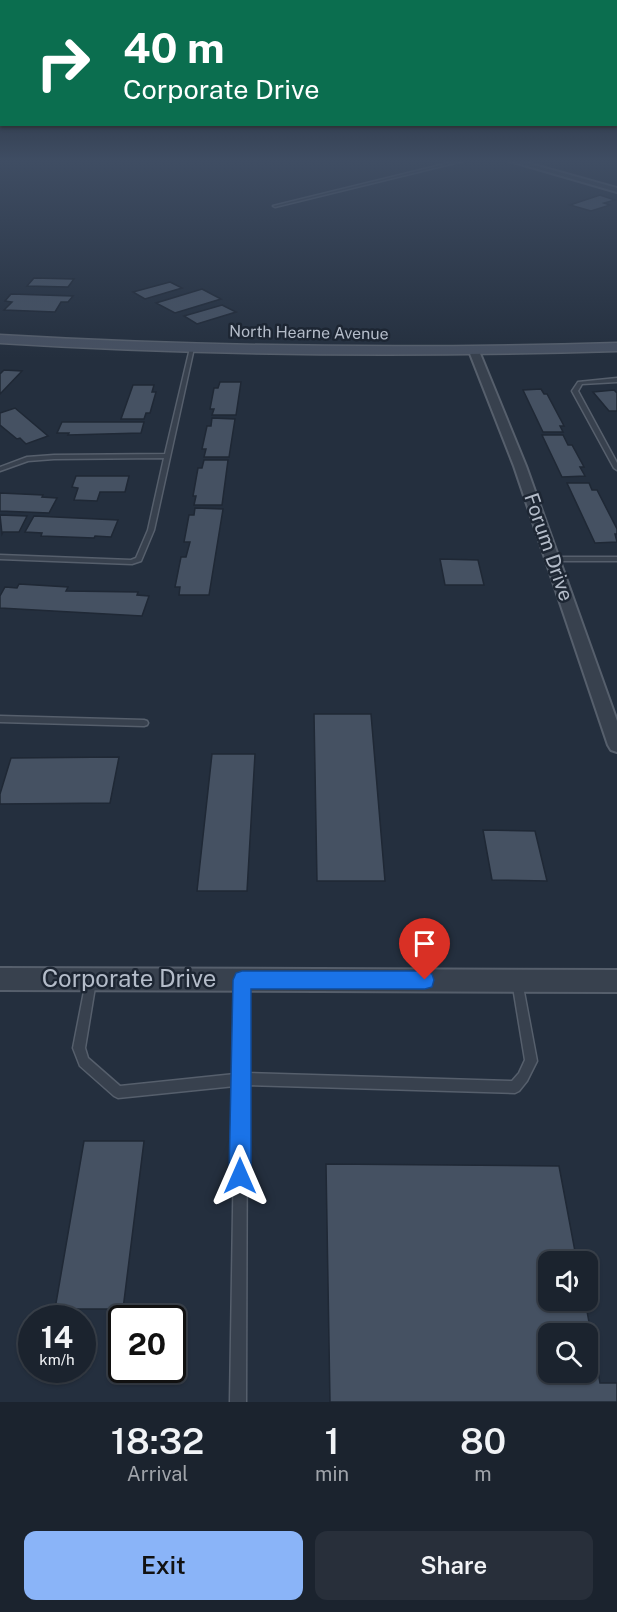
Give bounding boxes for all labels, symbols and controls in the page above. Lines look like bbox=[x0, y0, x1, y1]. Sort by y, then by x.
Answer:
text: 40 m bbox=[123, 23, 225, 72]
icon: right bbox=[24, 24, 102, 102]
text: Corporate Drive bbox=[123, 73, 320, 105]
street label: North Hearne Avenue bbox=[229, 322, 389, 343]
street label: Forum Drive bbox=[519, 490, 579, 604]
pin bbox=[399, 918, 450, 980]
icon: arrive bbox=[408, 927, 441, 960]
street label: Corporate Drive bbox=[42, 964, 216, 992]
position arrow bbox=[208, 1144, 272, 1208]
map controls bbox=[538, 1251, 598, 1383]
button: sound bbox=[538, 1251, 598, 1311]
speed limit sign: 20 bbox=[108, 1305, 186, 1383]
text: 14 bbox=[41, 1319, 73, 1355]
button: search bbox=[538, 1323, 598, 1383]
text: km/h bbox=[39, 1351, 75, 1368]
text: 18:32 bbox=[111, 1420, 204, 1462]
text: 1 bbox=[325, 1420, 340, 1462]
text: 80 bbox=[460, 1420, 506, 1462]
text: Arrival bbox=[127, 1462, 188, 1486]
text: min bbox=[315, 1462, 349, 1486]
text: m bbox=[474, 1462, 492, 1486]
button: Exit bbox=[24, 1531, 303, 1600]
button: Share bbox=[315, 1531, 593, 1600]

